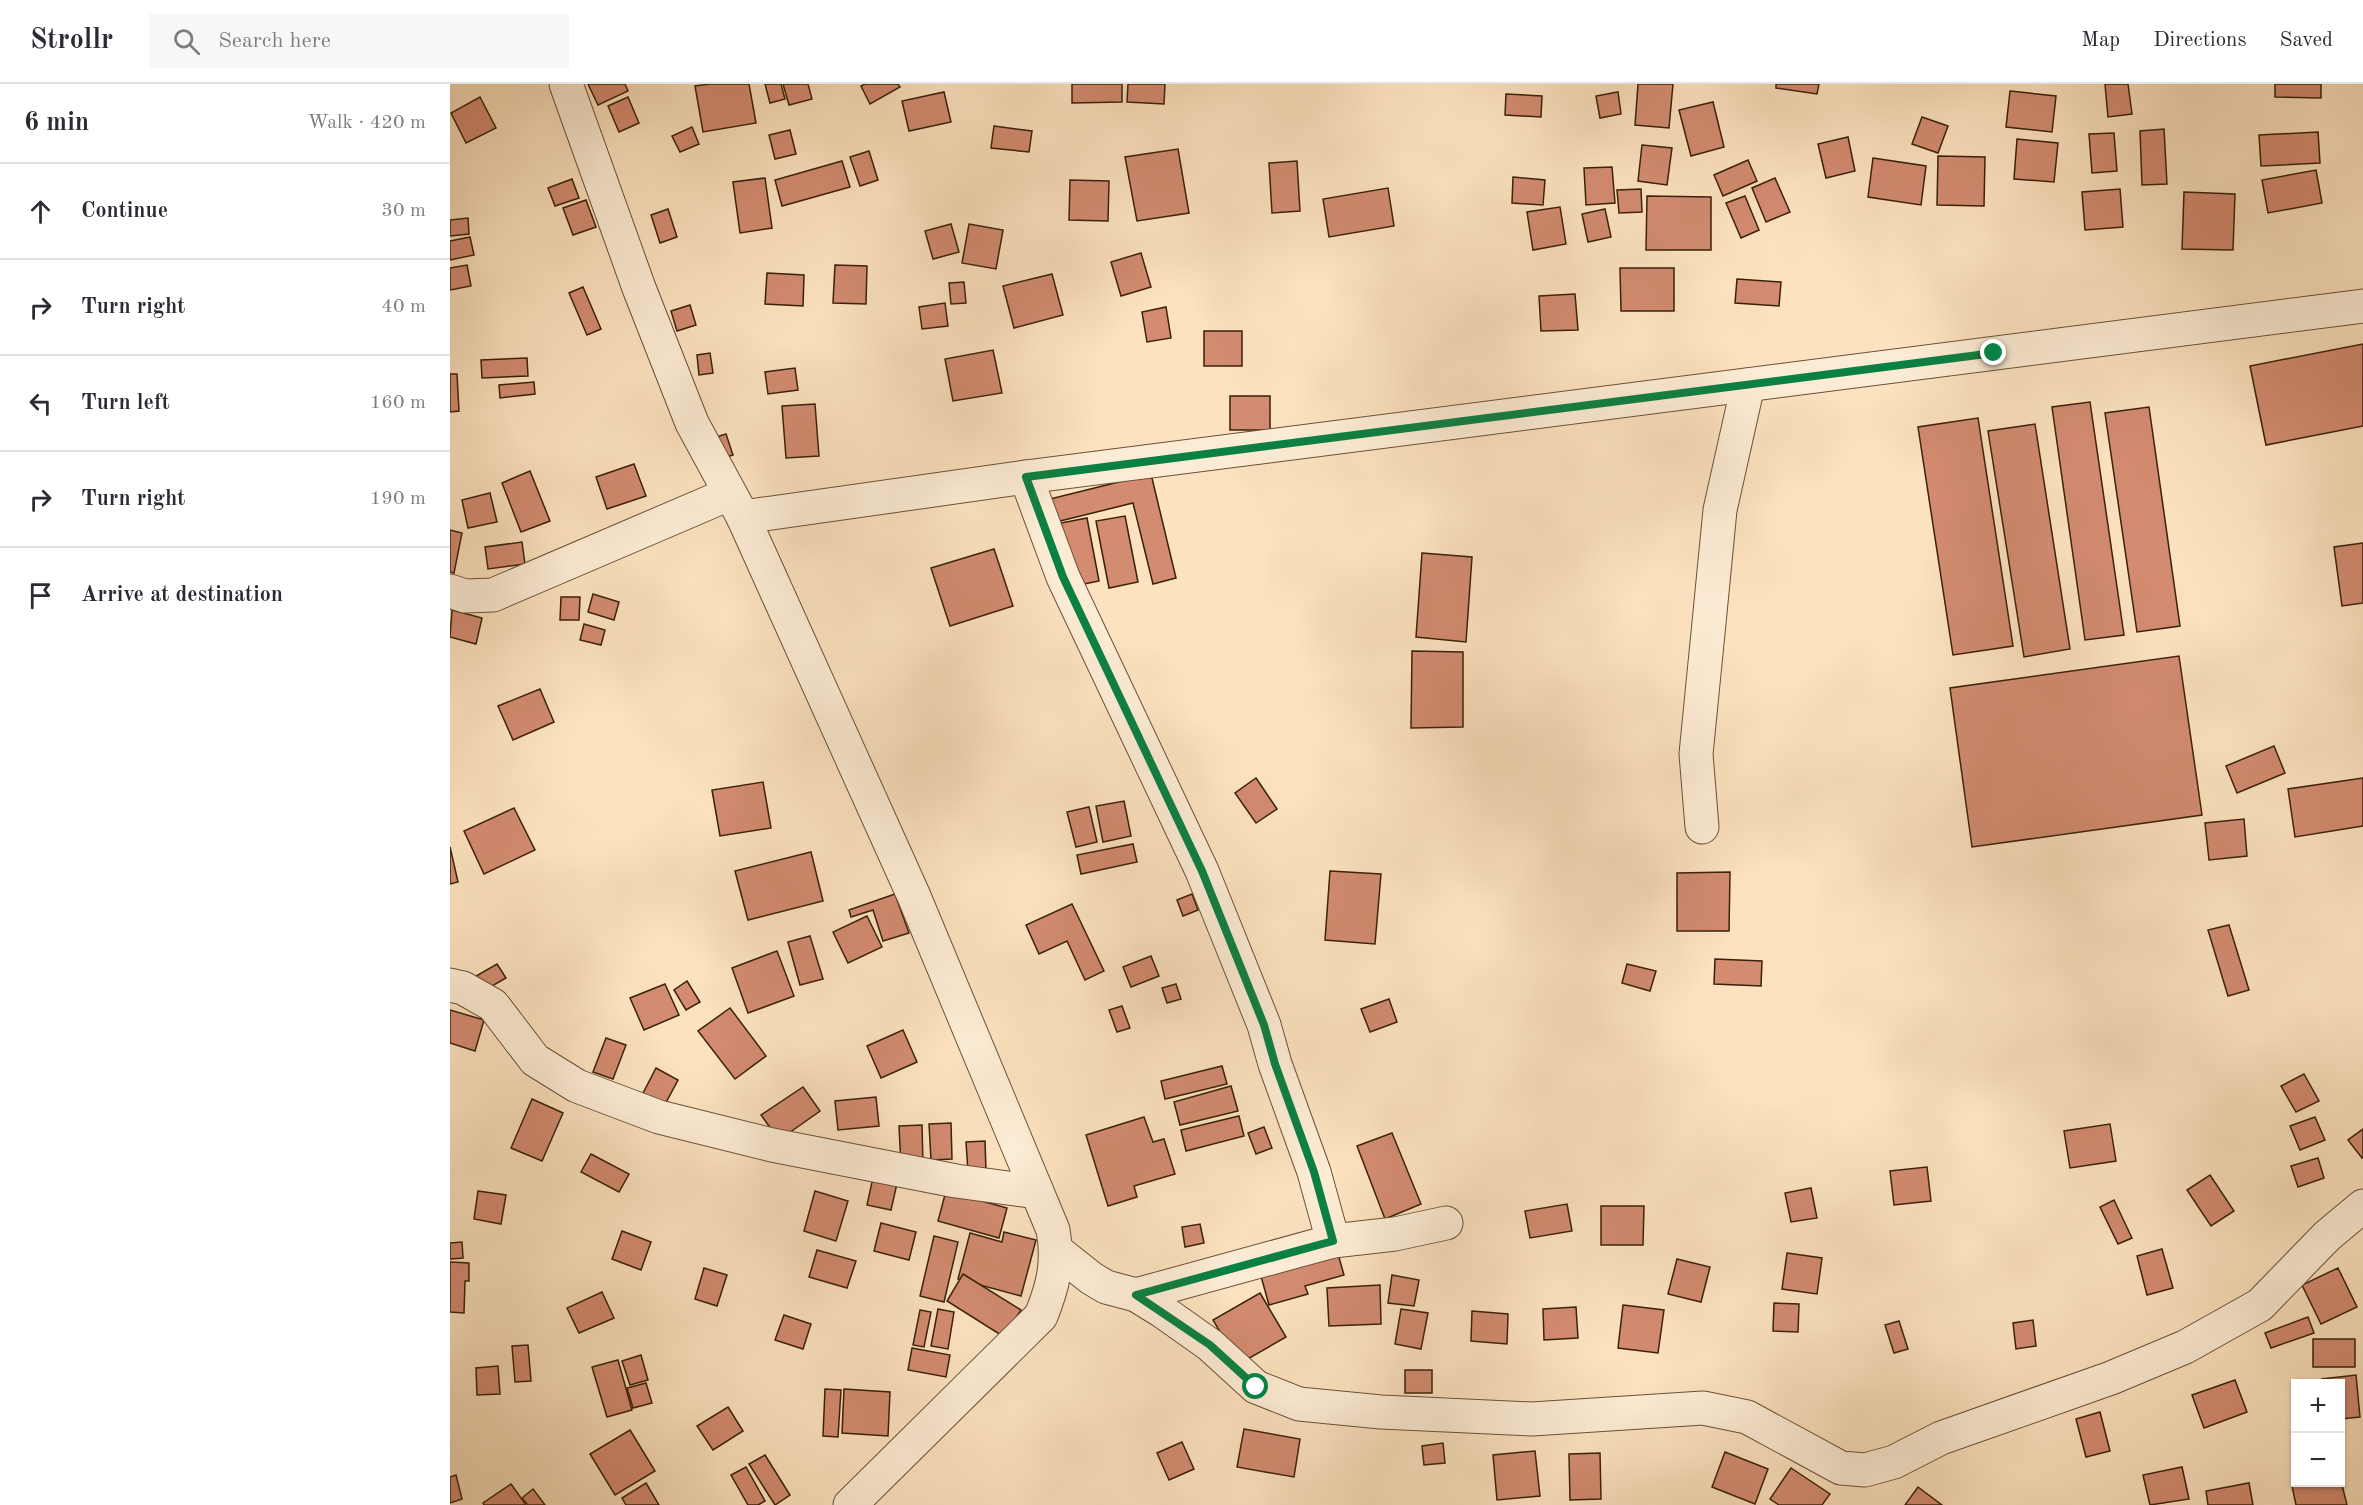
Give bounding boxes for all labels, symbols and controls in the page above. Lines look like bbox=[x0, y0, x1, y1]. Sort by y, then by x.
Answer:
search box bbox=[149, 14, 569, 68]
icon: search bbox=[170, 25, 203, 58]
text: Strollr bbox=[30, 27, 113, 55]
text: Search here bbox=[218, 30, 331, 52]
text: Map bbox=[2081, 30, 2120, 51]
text: Directions bbox=[2153, 30, 2247, 51]
text: Saved bbox=[2280, 30, 2333, 51]
text: 6 min bbox=[24, 110, 89, 136]
text: Walk · 420 m bbox=[307, 113, 426, 133]
icon: ahead bbox=[24, 195, 57, 228]
text: Continue bbox=[81, 200, 168, 222]
text: 30 m bbox=[381, 201, 426, 221]
icon: right bbox=[24, 291, 57, 324]
text: Turn right bbox=[81, 296, 185, 318]
text: 40 m bbox=[381, 297, 426, 317]
route end bbox=[1980, 339, 2006, 365]
icon: left bbox=[24, 387, 57, 420]
text: Turn left bbox=[81, 392, 170, 414]
text: 160 m bbox=[370, 393, 426, 413]
icon: right bbox=[24, 483, 57, 516]
text: Turn right bbox=[81, 488, 185, 510]
text: 190 m bbox=[370, 489, 426, 509]
icon: arrive bbox=[24, 579, 57, 612]
text: Arrive at destination bbox=[81, 584, 283, 606]
route start bbox=[1242, 1373, 1268, 1399]
map controls bbox=[2291, 1379, 2345, 1487]
button: + bbox=[2291, 1379, 2345, 1433]
button: − bbox=[2291, 1433, 2345, 1487]

